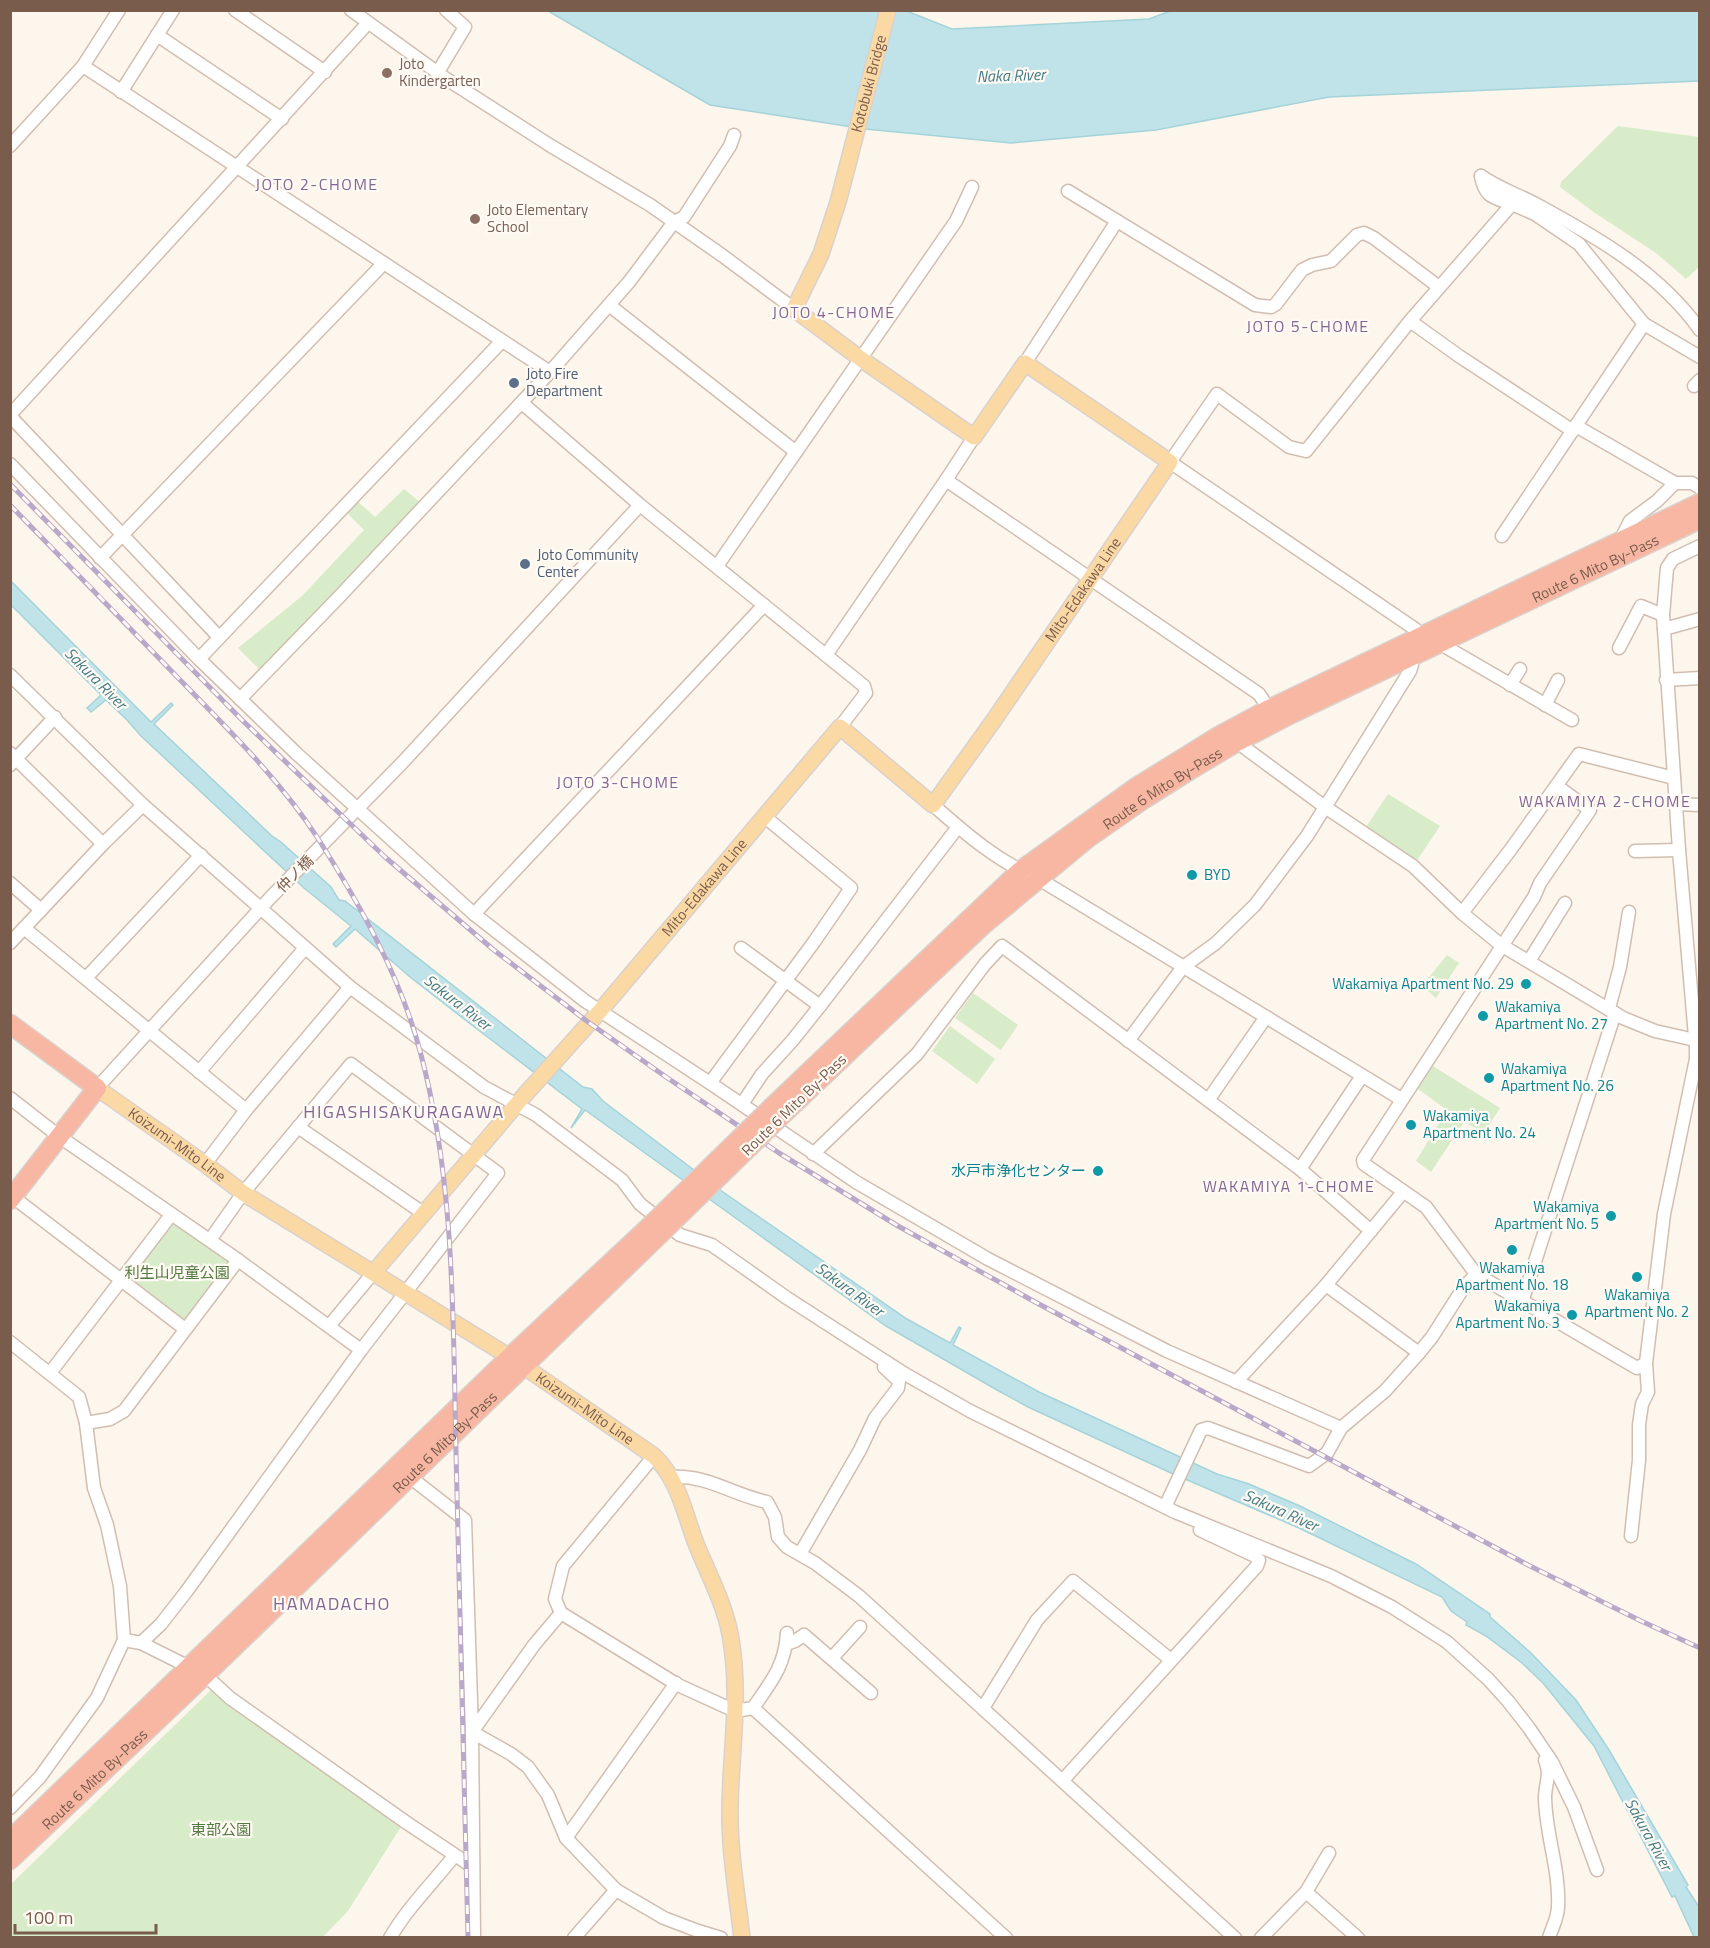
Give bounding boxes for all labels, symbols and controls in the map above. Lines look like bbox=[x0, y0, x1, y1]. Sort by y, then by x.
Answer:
street label: Kotobuki Bridge bbox=[845, 32, 892, 135]
place label: Joto Kindergarten bbox=[399, 52, 481, 92]
water label: Naka River bbox=[976, 62, 1047, 88]
marker: Joto Kindergarten bbox=[380, 66, 394, 80]
district label: JOTO 2-CHOME bbox=[255, 172, 379, 196]
place label: Joto Elementary School bbox=[487, 198, 588, 238]
marker: Joto Elementary School bbox=[468, 212, 482, 226]
district label: JOTO 4-CHOME bbox=[772, 300, 896, 324]
district label: JOTO 5-CHOME bbox=[1246, 314, 1370, 338]
place label: Joto Fire Department bbox=[526, 362, 603, 402]
marker: Joto Fire Department bbox=[507, 376, 521, 390]
street label: Route 6 Mito By-Pass bbox=[1528, 528, 1663, 609]
street label: Mito-Edakawa Line bbox=[1039, 532, 1127, 646]
place label: Joto Community Center bbox=[537, 543, 638, 583]
marker: Joto Community Center bbox=[518, 557, 532, 571]
water label: Sakura River bbox=[59, 641, 134, 716]
street label: Route 6 Mito By-Pass bbox=[1098, 741, 1227, 835]
district label: JOTO 3-CHOME bbox=[556, 770, 680, 794]
district label: WAKAMIYA 2-CHOME bbox=[1519, 789, 1691, 813]
street label: Mito-Edakawa Line bbox=[656, 833, 752, 941]
street label: 仲ノ橋 bbox=[271, 850, 319, 898]
place label: BYD bbox=[1204, 863, 1231, 886]
marker: BYD bbox=[1185, 868, 1199, 882]
water label: Sakura River bbox=[419, 968, 498, 1037]
place label: Wakamiya Apartment No. 29 bbox=[1332, 972, 1514, 995]
marker: Wakamiya Apartment No. 29 bbox=[1519, 977, 1533, 991]
place label: Wakamiya Apartment No. 27 bbox=[1495, 995, 1608, 1035]
marker: Wakamiya Apartment No. 27 bbox=[1476, 1009, 1490, 1023]
street label: Route 6 Mito By-Pass bbox=[736, 1048, 851, 1161]
place label: Wakamiya Apartment No. 26 bbox=[1501, 1057, 1614, 1097]
marker: Wakamiya Apartment No. 26 bbox=[1482, 1071, 1496, 1085]
district label: HIGASHISAKURAGAWA bbox=[303, 1098, 505, 1125]
street label: Koizumi-Mito Line bbox=[124, 1101, 231, 1187]
place label: Wakamiya Apartment No. 24 bbox=[1423, 1104, 1536, 1144]
marker: Wakamiya Apartment No. 24 bbox=[1404, 1118, 1418, 1132]
place label: 水戸市浄化センター bbox=[951, 1159, 1086, 1182]
marker: 水戸市浄化センター bbox=[1091, 1164, 1105, 1178]
district label: WAKAMIYA 1-CHOME bbox=[1203, 1174, 1375, 1198]
place label: Wakamiya Apartment No. 5 bbox=[1495, 1195, 1599, 1235]
marker: Wakamiya Apartment No. 5 bbox=[1604, 1209, 1618, 1223]
marker: Wakamiya Apartment No. 18 bbox=[1505, 1243, 1519, 1257]
water label: Sakura River bbox=[811, 1256, 891, 1323]
place label: Wakamiya Apartment No. 18 bbox=[1456, 1256, 1568, 1296]
park label: 利生山児童公園 bbox=[124, 1261, 230, 1284]
marker: Wakamiya Apartment No. 2 bbox=[1630, 1270, 1644, 1284]
place label: Wakamiya Apartment No. 2 bbox=[1585, 1283, 1689, 1323]
place label: Wakamiya Apartment No. 3 bbox=[1456, 1294, 1560, 1334]
marker: Wakamiya Apartment No. 3 bbox=[1565, 1308, 1579, 1322]
street label: Koizumi-Mito Line bbox=[531, 1366, 639, 1450]
street label: Route 6 Mito By-Pass bbox=[387, 1386, 502, 1498]
water label: Sakura River bbox=[1240, 1483, 1324, 1538]
district label: HAMADACHO bbox=[273, 1590, 391, 1617]
street label: Route 6 Mito By-Pass bbox=[36, 1723, 153, 1835]
water label: Sakura River bbox=[1619, 1794, 1680, 1876]
park label: 東部公園 bbox=[191, 1818, 251, 1841]
scale bar bbox=[15, 1897, 156, 1935]
text: 100 m bbox=[24, 1904, 73, 1931]

